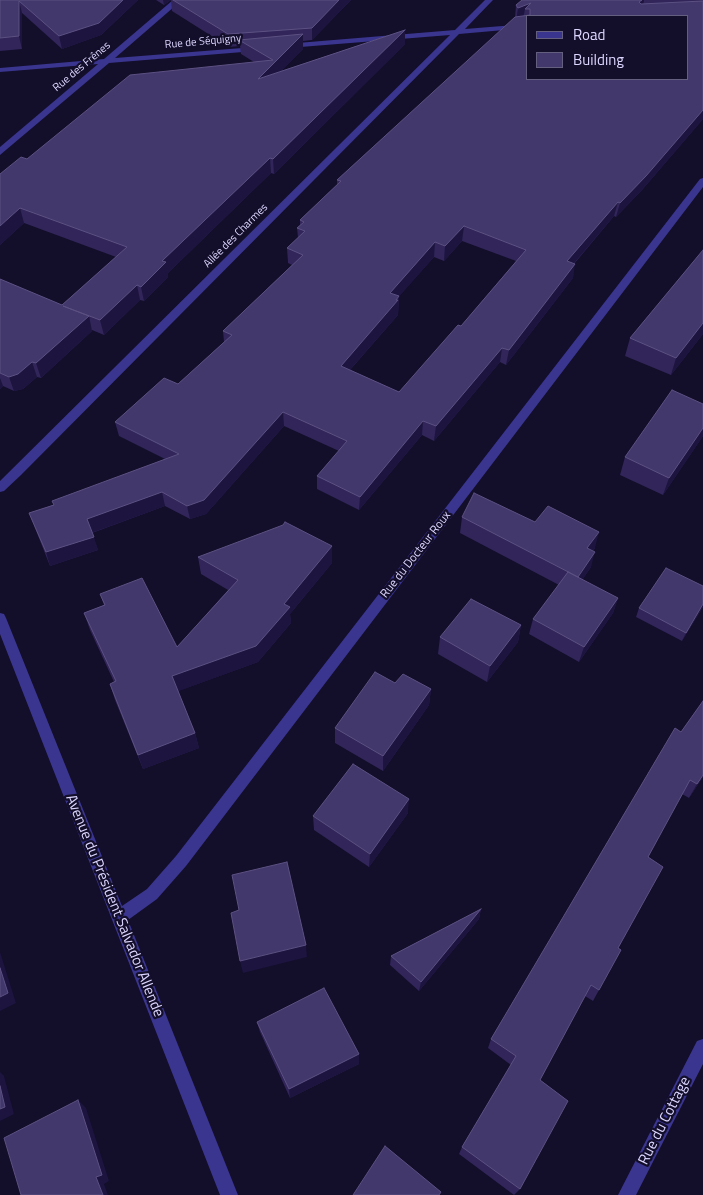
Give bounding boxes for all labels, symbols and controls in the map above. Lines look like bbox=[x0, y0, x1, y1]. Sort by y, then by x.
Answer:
legend bbox=[526, 15, 688, 80]
text: Road bbox=[573, 23, 605, 46]
street label: Rue de Séquigny bbox=[164, 32, 242, 52]
street label: Rue des Frênes bbox=[51, 39, 113, 95]
text: Building bbox=[573, 48, 624, 71]
street label: Allée des Charmes bbox=[201, 201, 271, 271]
street label: Rue du Docteur Roux bbox=[378, 509, 454, 601]
street label: Avenue du Président Salvador Allende bbox=[61, 792, 167, 1020]
street label: Rue du Cottage bbox=[635, 1074, 695, 1168]

